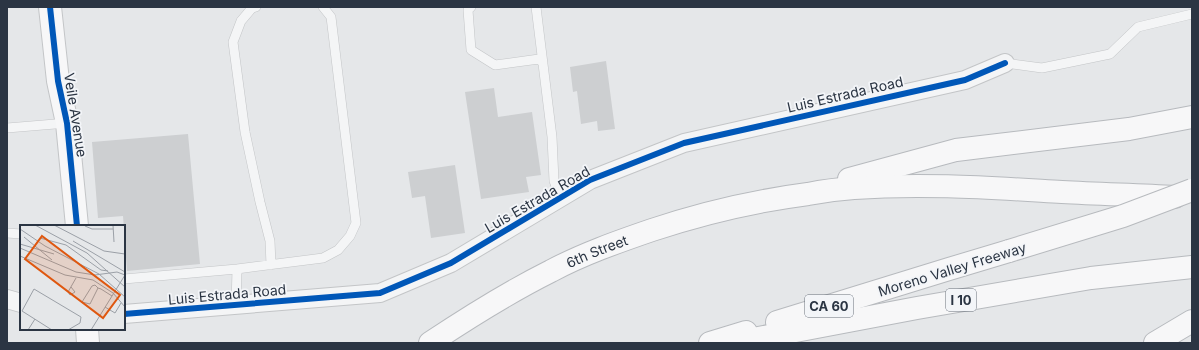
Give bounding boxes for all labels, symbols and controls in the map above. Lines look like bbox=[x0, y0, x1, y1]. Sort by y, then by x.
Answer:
street label: Veile Avenue bbox=[61, 72, 91, 158]
street label: Luis Estrada Road bbox=[785, 72, 905, 116]
street label: Luis Estrada Road bbox=[481, 162, 593, 236]
inset map bbox=[20, 225, 125, 330]
street label: 6th Street bbox=[563, 231, 630, 271]
street label: Moreno Valley Freeway bbox=[876, 238, 1028, 300]
street label: Luis Estrada Road bbox=[167, 280, 287, 308]
road number: I 10 bbox=[946, 289, 976, 311]
road number: CA 60 bbox=[805, 295, 853, 317]

